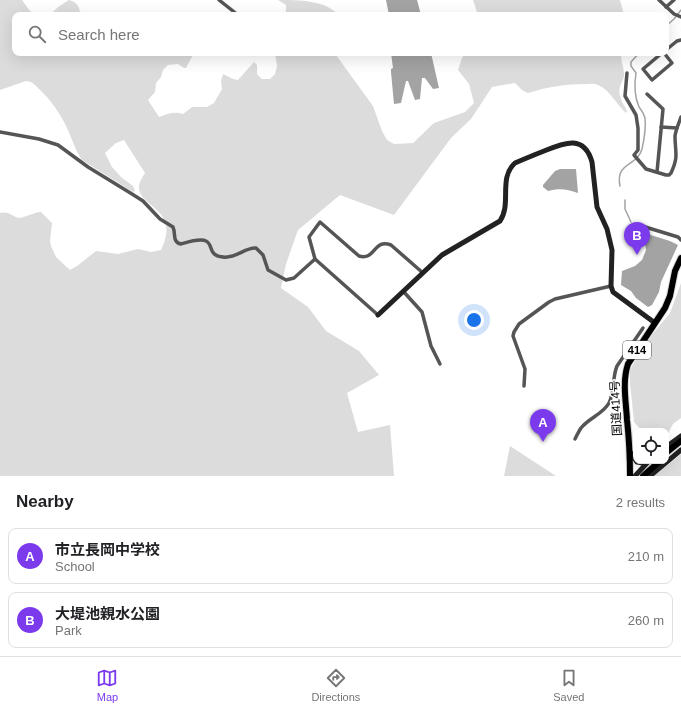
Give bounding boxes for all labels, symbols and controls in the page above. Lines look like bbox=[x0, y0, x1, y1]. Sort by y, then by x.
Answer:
search box bbox=[12, 12, 669, 56]
icon: search bbox=[26, 23, 48, 45]
text: Search here bbox=[58, 26, 140, 43]
pin: B bbox=[624, 222, 650, 255]
your location bbox=[464, 310, 484, 330]
road number: 414 bbox=[623, 341, 651, 359]
street label: 国道414号 bbox=[608, 380, 624, 436]
pin: A bbox=[530, 409, 556, 442]
map controls bbox=[633, 428, 669, 464]
button: locate bbox=[633, 428, 669, 464]
text: Nearby bbox=[16, 492, 74, 511]
text: 2 results bbox=[616, 495, 665, 510]
text: 市立長岡中学校 bbox=[55, 541, 160, 558]
text: A bbox=[25, 549, 35, 564]
text: 210 m bbox=[628, 549, 664, 564]
text: School bbox=[55, 559, 95, 574]
text: 大堤池親水公園 bbox=[55, 605, 160, 622]
text: B bbox=[25, 613, 35, 628]
text: 260 m bbox=[628, 613, 664, 628]
text: Park bbox=[55, 623, 82, 638]
tab: Map bbox=[96, 667, 118, 703]
tab: Directions bbox=[311, 667, 360, 703]
tab: Saved bbox=[553, 667, 584, 703]

